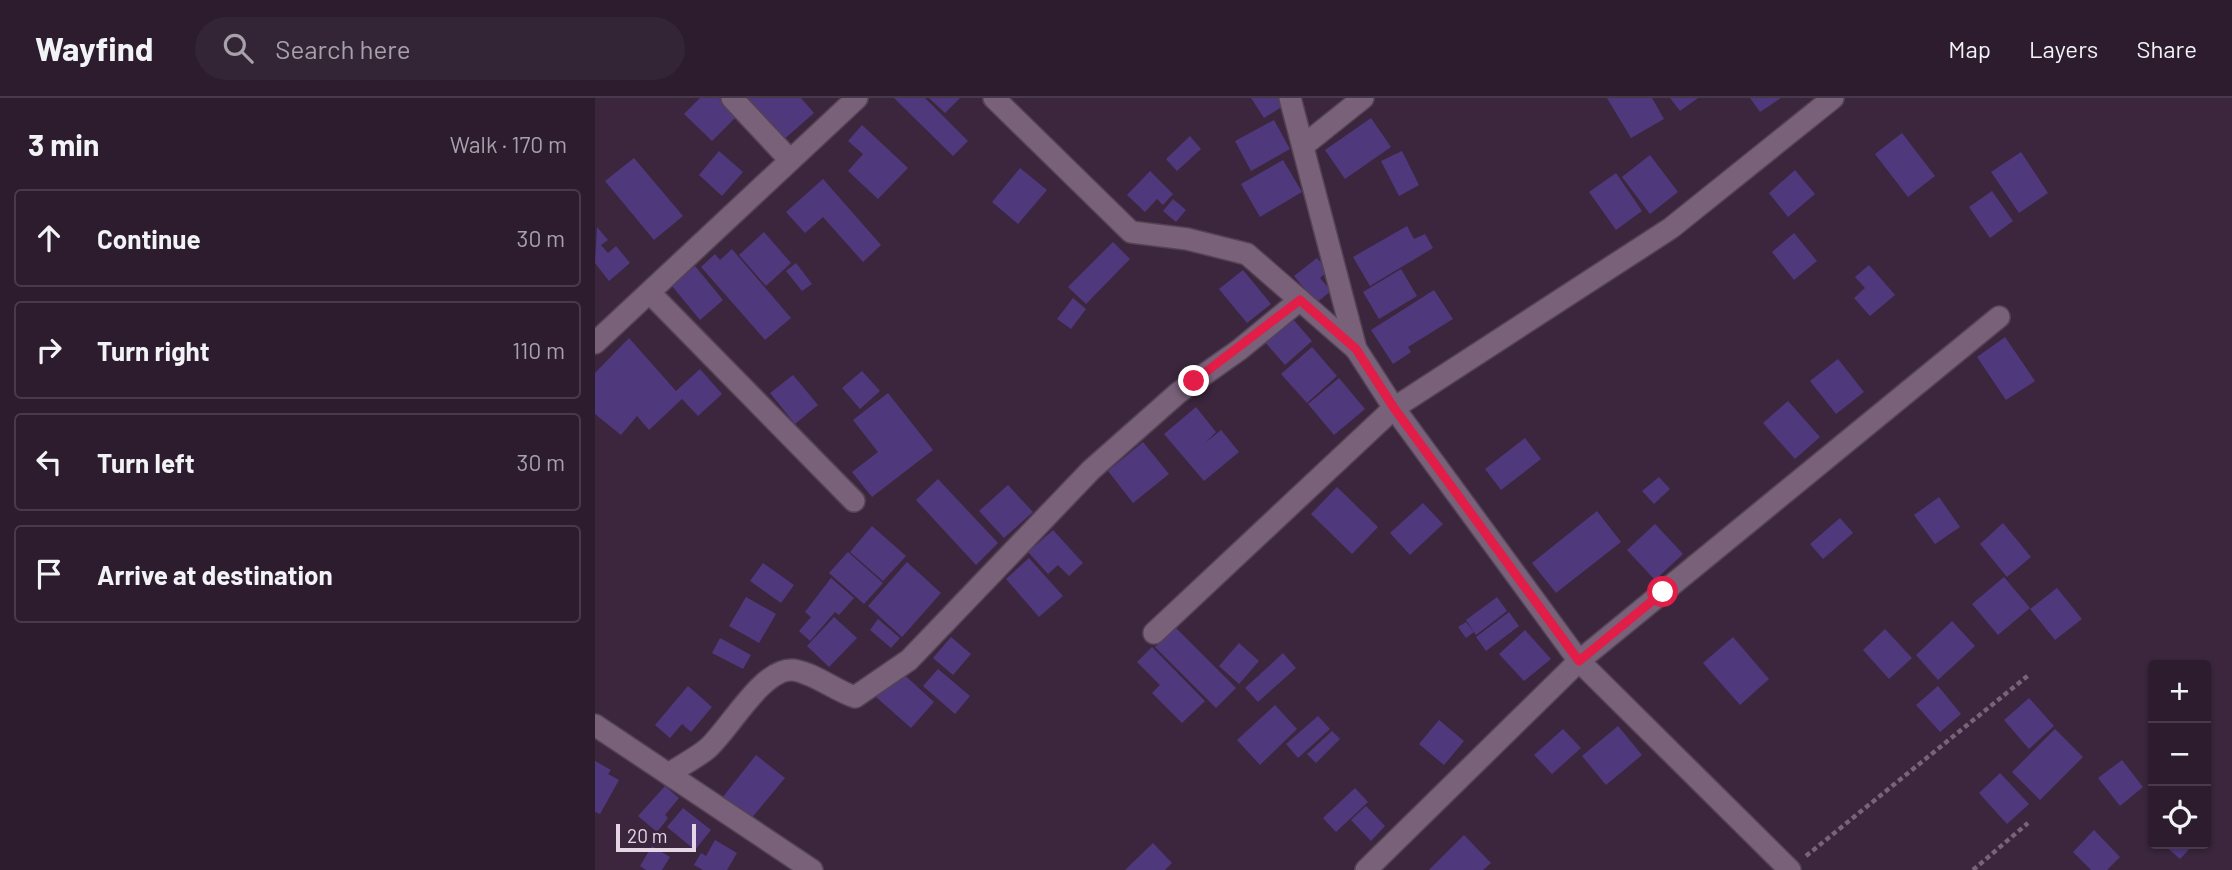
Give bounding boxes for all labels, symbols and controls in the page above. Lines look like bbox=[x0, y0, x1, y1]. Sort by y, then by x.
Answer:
search box bbox=[195, 17, 685, 80]
text: Wayfind bbox=[35, 28, 153, 68]
icon: search bbox=[219, 29, 257, 67]
text: Search here bbox=[275, 33, 411, 64]
text: Map bbox=[1948, 34, 1991, 63]
text: Layers bbox=[2029, 34, 2098, 63]
text: Share bbox=[2136, 34, 2197, 63]
text: 3 min bbox=[28, 126, 99, 162]
text: Walk · 170 m bbox=[450, 130, 567, 158]
icon: ahead bbox=[30, 219, 68, 257]
text: Continue bbox=[97, 223, 201, 254]
text: 30 m bbox=[517, 224, 565, 252]
icon: right bbox=[30, 331, 68, 369]
text: Turn right bbox=[97, 335, 210, 366]
text: 110 m bbox=[512, 336, 565, 364]
route end bbox=[1178, 365, 1209, 396]
icon: left bbox=[30, 443, 68, 481]
text: Turn left bbox=[97, 447, 195, 478]
text: 30 m bbox=[517, 448, 565, 476]
icon: arrive bbox=[30, 555, 68, 593]
text: Arrive at destination bbox=[97, 559, 333, 590]
route start bbox=[1647, 576, 1678, 607]
map controls bbox=[2148, 660, 2211, 849]
button: + bbox=[2148, 660, 2211, 723]
button: − bbox=[2148, 723, 2211, 786]
button: locate bbox=[2148, 786, 2211, 849]
scale bar bbox=[616, 821, 697, 853]
text: 20 m bbox=[627, 824, 667, 847]

